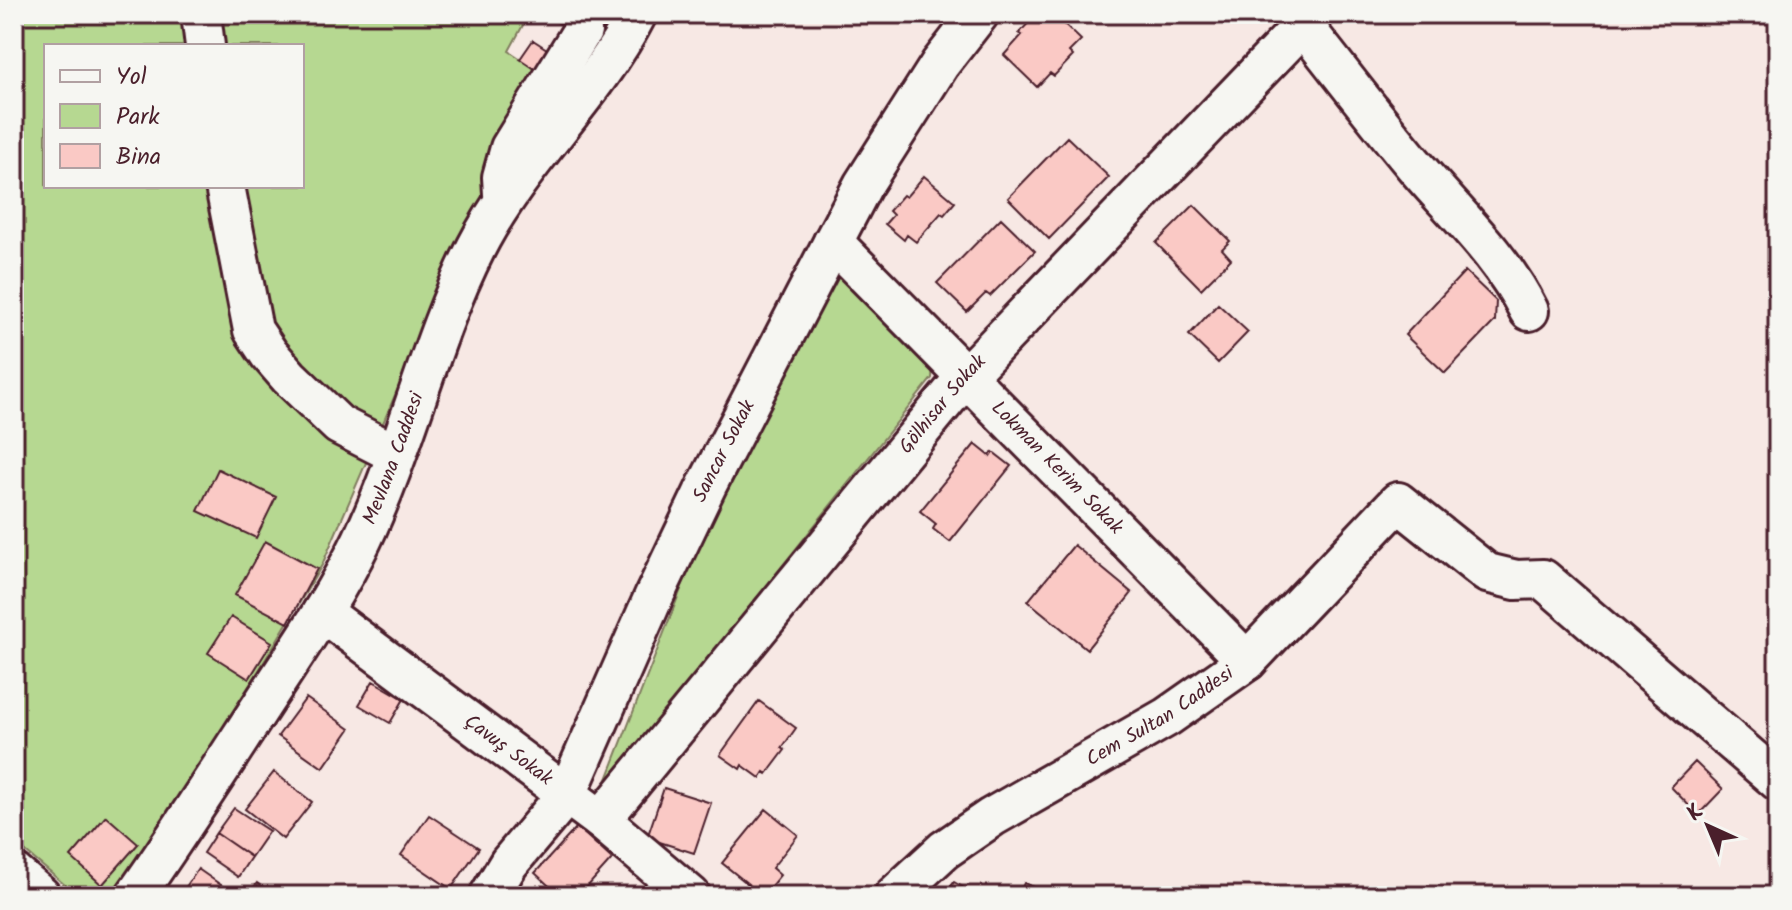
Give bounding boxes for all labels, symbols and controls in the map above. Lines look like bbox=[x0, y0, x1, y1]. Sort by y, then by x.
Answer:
legend bbox=[44, 44, 304, 188]
text: Yol bbox=[116, 58, 147, 97]
text: Park bbox=[116, 98, 160, 137]
text: Bina bbox=[116, 138, 161, 177]
street label: Gölhisar Sokak bbox=[891, 347, 995, 462]
street label: Mevlana Caddesi bbox=[355, 387, 434, 530]
street label: Sancar Sokak bbox=[685, 394, 765, 508]
street label: Lokman Kerim Sokak bbox=[983, 394, 1131, 543]
street label: Cem Sultan Caddesi bbox=[1080, 658, 1242, 776]
street label: Çavuş Sokak bbox=[457, 707, 560, 795]
north arrow bbox=[1668, 786, 1748, 866]
text: K bbox=[1679, 796, 1713, 831]

